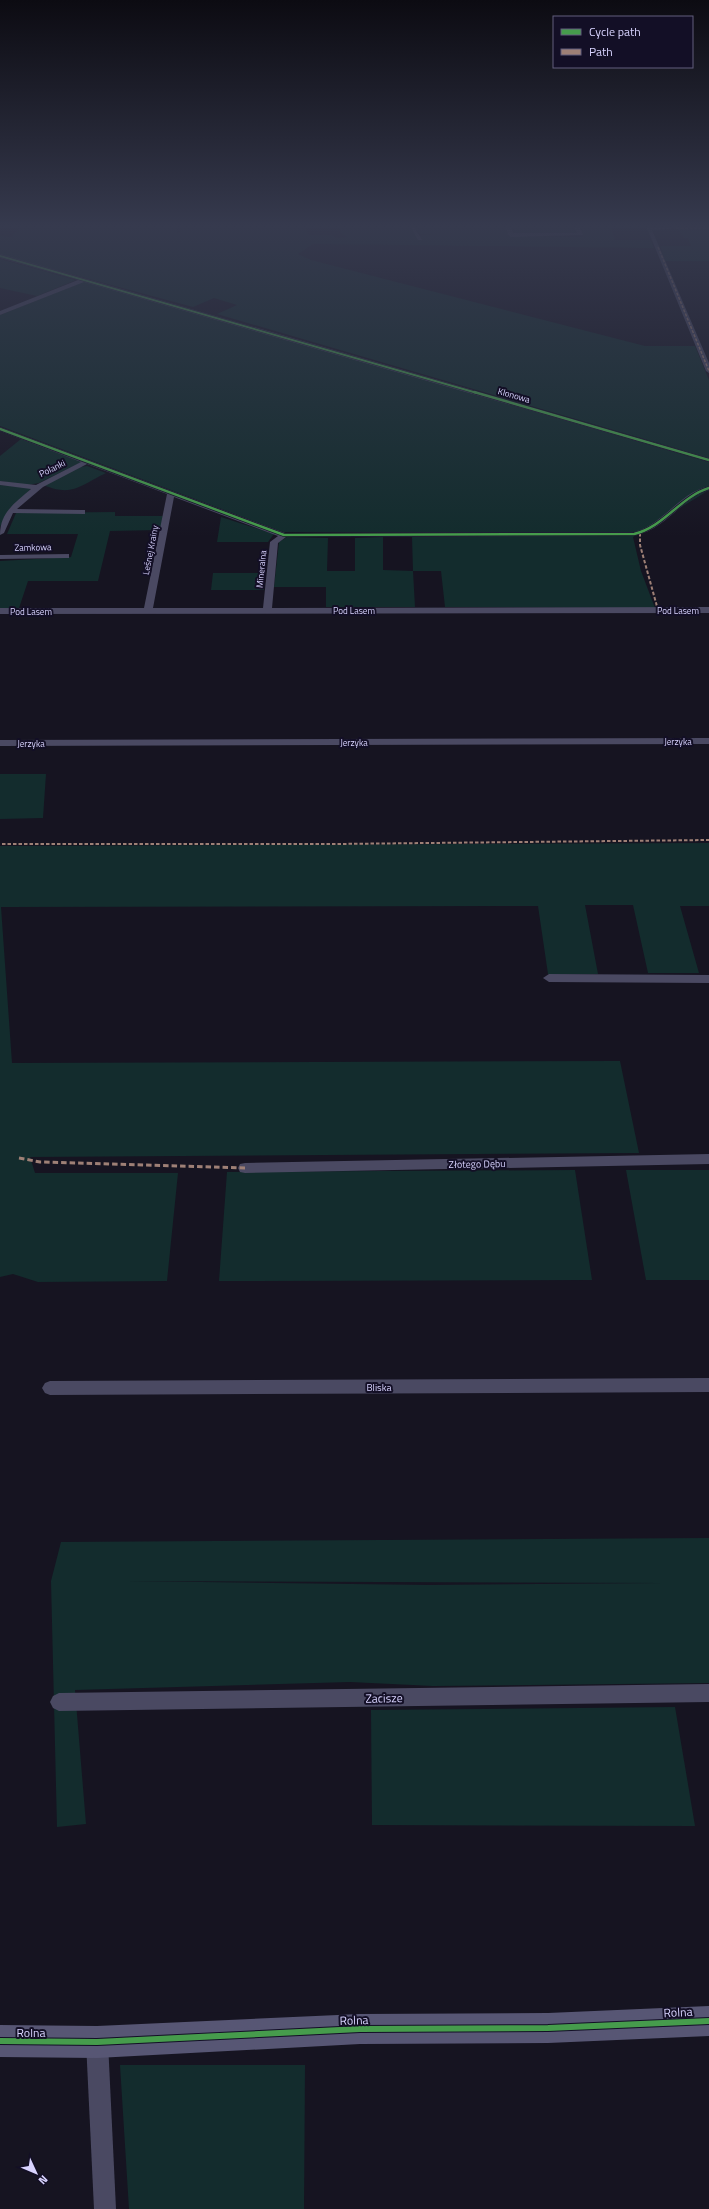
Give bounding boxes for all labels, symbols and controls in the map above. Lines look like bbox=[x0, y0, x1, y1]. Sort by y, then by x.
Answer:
legend bbox=[553, 16, 693, 68]
text: Cycle path bbox=[589, 22, 641, 41]
text: Path bbox=[589, 42, 613, 61]
street label: Klonowa bbox=[496, 384, 532, 406]
street label: Polanki bbox=[37, 456, 67, 480]
street label: Leśnej Krainy bbox=[139, 524, 161, 576]
street label: Zamkowa bbox=[14, 540, 52, 554]
street label: Mineralna bbox=[253, 549, 269, 589]
street label: Pod Lasem bbox=[333, 604, 375, 617]
street label: Pod Lasem bbox=[657, 604, 699, 617]
street label: Pod Lasem bbox=[10, 605, 52, 618]
street label: Jerzyka bbox=[664, 735, 692, 748]
street label: Jerzyka bbox=[340, 736, 368, 749]
street label: Jerzyka bbox=[17, 737, 45, 750]
street label: Złotego Dębu bbox=[448, 1156, 506, 1172]
street label: Bliska bbox=[366, 1380, 392, 1395]
street label: Zacisze bbox=[365, 1688, 403, 1708]
street label: Rolna bbox=[663, 2002, 693, 2022]
street label: Rolna bbox=[339, 2010, 369, 2030]
street label: Rolna bbox=[17, 2023, 45, 2042]
north arrow bbox=[16, 2153, 56, 2193]
text: N bbox=[35, 2172, 52, 2188]

